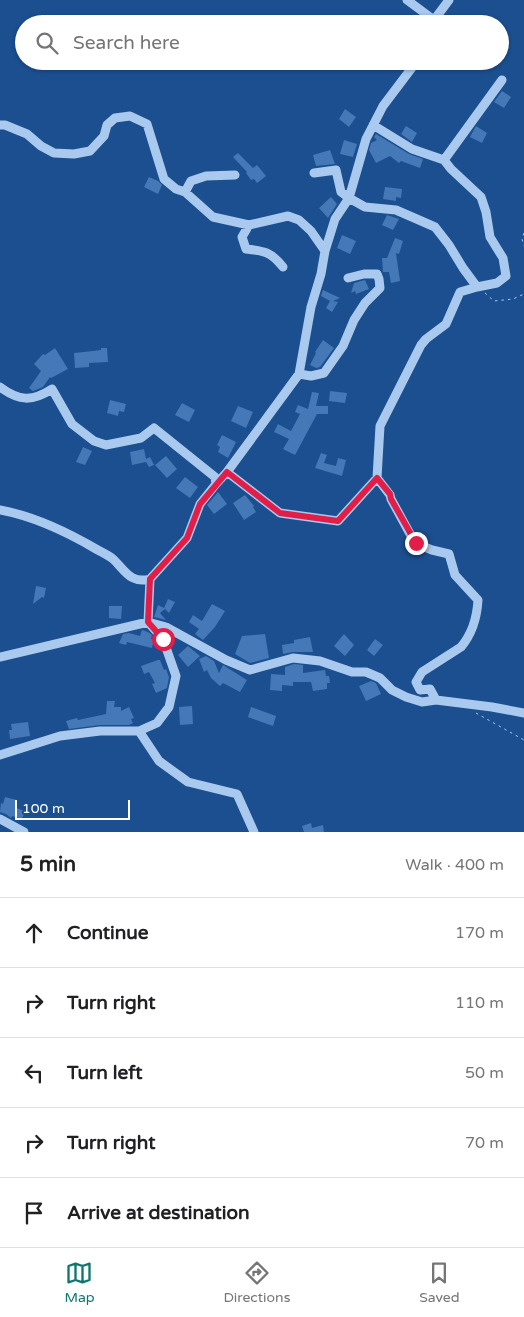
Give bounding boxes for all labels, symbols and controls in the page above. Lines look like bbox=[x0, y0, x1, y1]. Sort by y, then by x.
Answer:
search box bbox=[15, 15, 509, 70]
icon: search bbox=[33, 29, 61, 57]
text: Search here bbox=[73, 32, 180, 54]
route end bbox=[405, 532, 428, 555]
route start bbox=[152, 628, 175, 651]
scale bar bbox=[15, 797, 130, 820]
text: 100 m bbox=[22, 800, 65, 817]
text: 5 min bbox=[20, 852, 76, 877]
text: Walk · 400 m bbox=[405, 855, 504, 875]
icon: ahead bbox=[20, 919, 48, 947]
text: Continue bbox=[67, 922, 149, 944]
text: 170 m bbox=[455, 923, 504, 943]
icon: right bbox=[20, 989, 48, 1017]
text: Turn right bbox=[67, 992, 155, 1014]
text: 110 m bbox=[455, 993, 504, 1013]
icon: left bbox=[20, 1059, 48, 1087]
text: Turn left bbox=[67, 1062, 143, 1084]
text: 50 m bbox=[465, 1063, 504, 1083]
icon: right bbox=[20, 1129, 48, 1157]
text: Turn right bbox=[67, 1132, 155, 1154]
text: 70 m bbox=[465, 1133, 504, 1153]
icon: arrive bbox=[20, 1199, 48, 1227]
text: Arrive at destination bbox=[67, 1202, 250, 1224]
tab: Map bbox=[64, 1259, 95, 1306]
tab: Directions bbox=[223, 1259, 290, 1306]
tab: Saved bbox=[419, 1259, 460, 1306]

